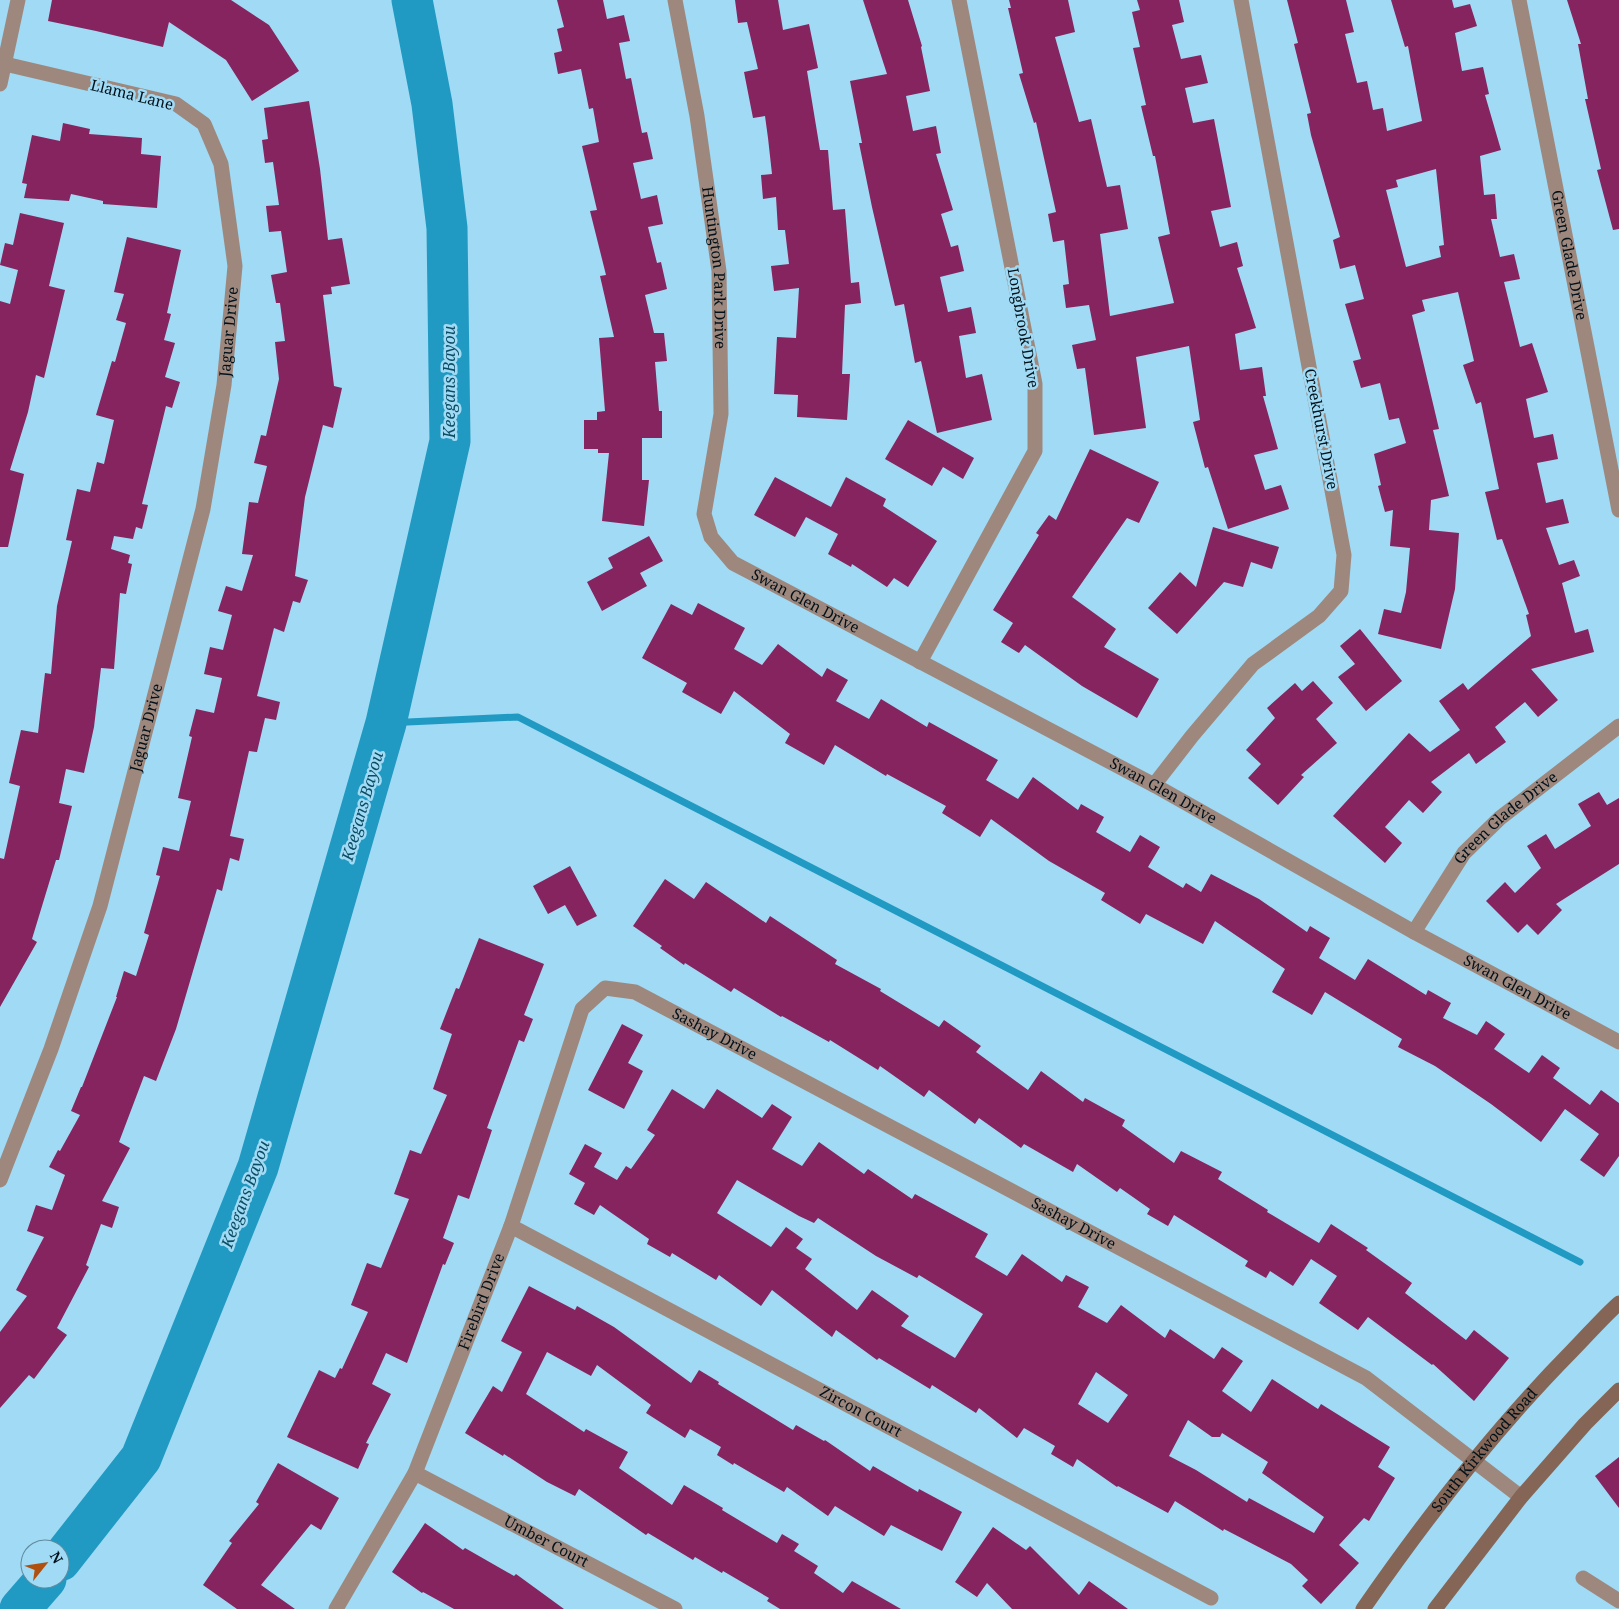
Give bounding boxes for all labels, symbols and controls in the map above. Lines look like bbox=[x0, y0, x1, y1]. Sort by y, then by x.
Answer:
street label: Llama Lane bbox=[89, 74, 176, 114]
street label: Huntington Park Drive bbox=[698, 185, 731, 349]
street label: Green Glade Drive bbox=[1548, 188, 1593, 322]
street label: Longbrook Drive bbox=[1004, 266, 1044, 389]
street label: Jaguar Drive bbox=[214, 286, 242, 379]
water label: Keegans Bayou bbox=[438, 325, 460, 439]
street label: Creekhurst Drive bbox=[1300, 367, 1343, 491]
street label: Swan Glen Drive bbox=[748, 564, 863, 637]
street label: Jaguar Drive bbox=[124, 681, 166, 775]
water label: Keegans Bayou bbox=[336, 748, 388, 864]
street label: Swan Glen Drive bbox=[1107, 752, 1221, 828]
street label: Green Glade Drive bbox=[1449, 766, 1561, 868]
street label: Swan Glen Drive bbox=[1460, 949, 1575, 1024]
street label: Sashay Drive bbox=[669, 1003, 761, 1064]
water label: Keegans Bayou bbox=[215, 1137, 275, 1252]
street label: Sashay Drive bbox=[1028, 1192, 1120, 1253]
street label: Firebird Drive bbox=[453, 1250, 509, 1353]
street label: Zircon Court bbox=[817, 1381, 906, 1441]
street label: South Kirkwood Road bbox=[1426, 1383, 1541, 1516]
street label: Umber Court bbox=[501, 1510, 592, 1571]
north arrow bbox=[20, 1539, 70, 1589]
text: N bbox=[46, 1548, 68, 1567]

